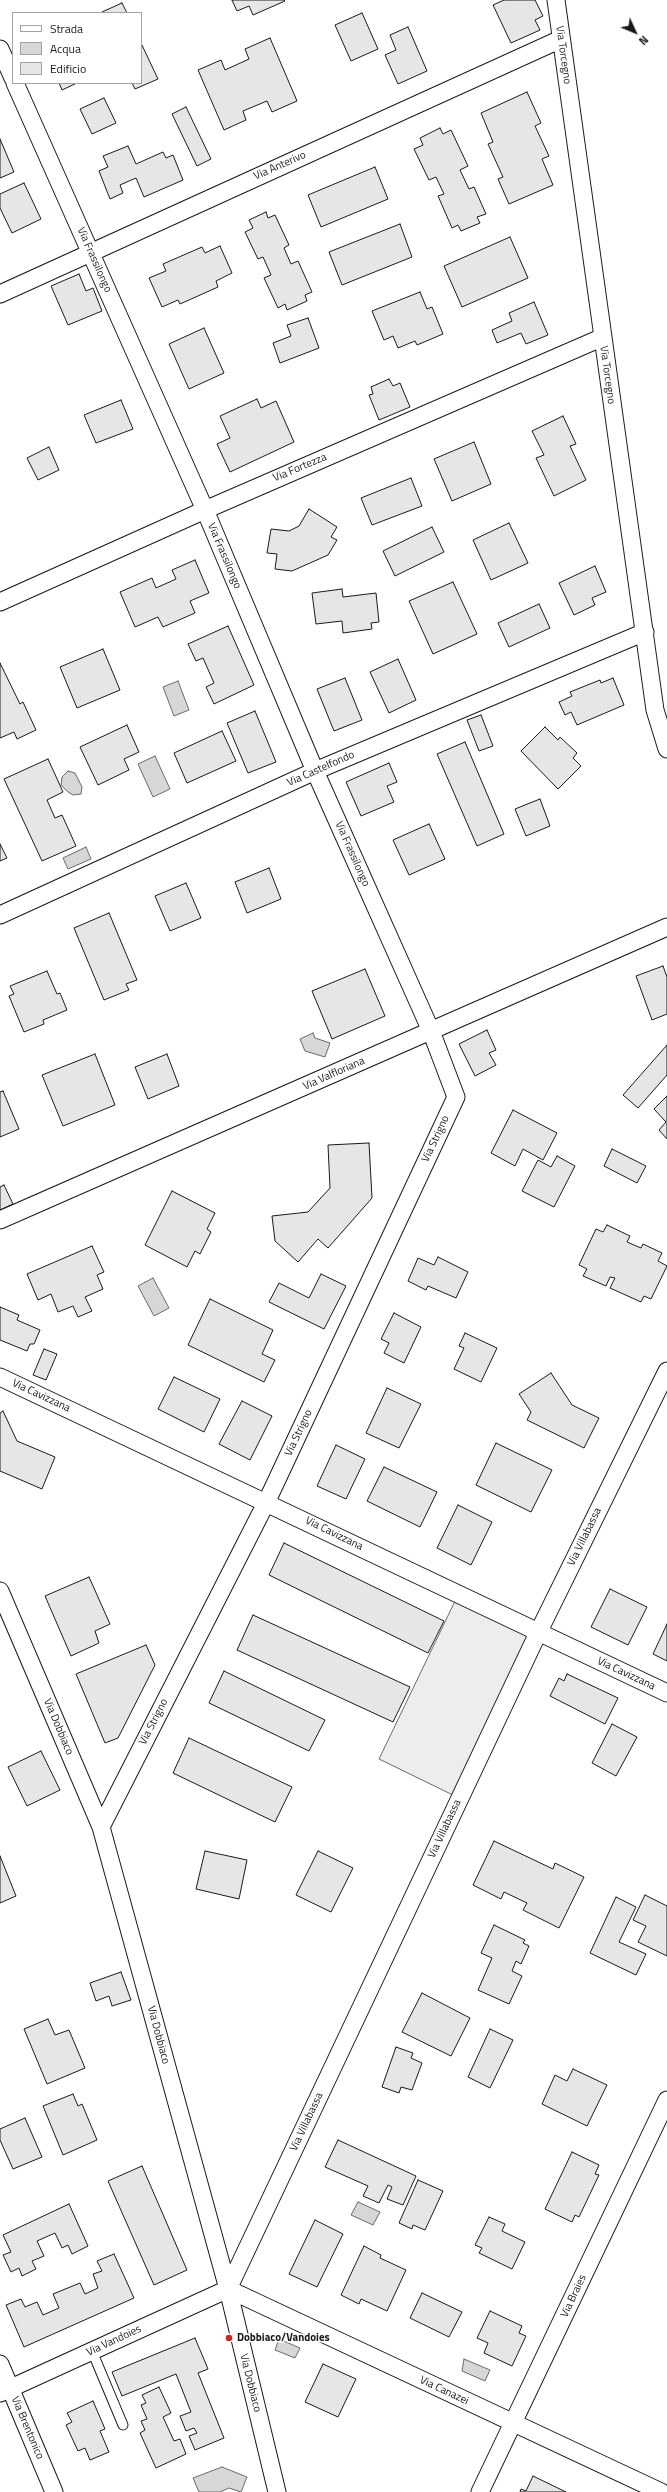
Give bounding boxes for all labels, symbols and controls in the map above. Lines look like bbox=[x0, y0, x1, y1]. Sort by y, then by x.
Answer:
legend bbox=[12, 12, 142, 84]
north arrow bbox=[615, 12, 655, 52]
text: Strada bbox=[50, 19, 83, 38]
street label: Via Torcegno bbox=[552, 25, 574, 85]
text: N bbox=[635, 32, 652, 49]
text: Acqua bbox=[50, 39, 81, 58]
text: Edificio bbox=[50, 59, 86, 78]
street label: Via Anterivo bbox=[252, 149, 308, 183]
street label: Via Frassilongo bbox=[74, 225, 114, 295]
street label: Via Torcegno bbox=[596, 345, 618, 405]
street label: Via Fortezza bbox=[271, 451, 329, 485]
street label: Via Frassilongo bbox=[204, 521, 244, 591]
street label: Via Castelfondo bbox=[285, 748, 357, 790]
street label: Via Frassilongo bbox=[332, 819, 372, 889]
street label: Via Valfloriana bbox=[301, 1055, 367, 1093]
street label: Via Strigno bbox=[419, 1114, 453, 1164]
street label: Via Cavizzana bbox=[10, 1377, 72, 1415]
street label: Via Strigno bbox=[282, 1408, 316, 1458]
street label: Via Villabassa bbox=[565, 1506, 605, 1568]
street label: Via Cavizzana bbox=[303, 1514, 365, 1554]
street label: Via Cavizzana bbox=[595, 1655, 657, 1693]
street label: Via Dobbiaco bbox=[40, 1697, 76, 1757]
street label: Via Strigno bbox=[137, 1697, 171, 1747]
street label: Via Villabassa bbox=[426, 1798, 464, 1860]
street label: Via Dobbiaco bbox=[144, 2004, 172, 2066]
street label: Via Villabassa bbox=[288, 2091, 326, 2153]
street label: Via Braies bbox=[558, 2272, 590, 2320]
street label: Via Vandoies bbox=[84, 2323, 144, 2359]
place label: Dobbiaco/Vandoies bbox=[237, 2331, 330, 2345]
marker: Dobbiaco/Vandoies bbox=[224, 2333, 234, 2343]
street label: Via Dobbiaco bbox=[236, 2352, 264, 2414]
street label: Via Canazei bbox=[417, 2374, 471, 2408]
street label: Via Brentonico bbox=[8, 2395, 46, 2461]

